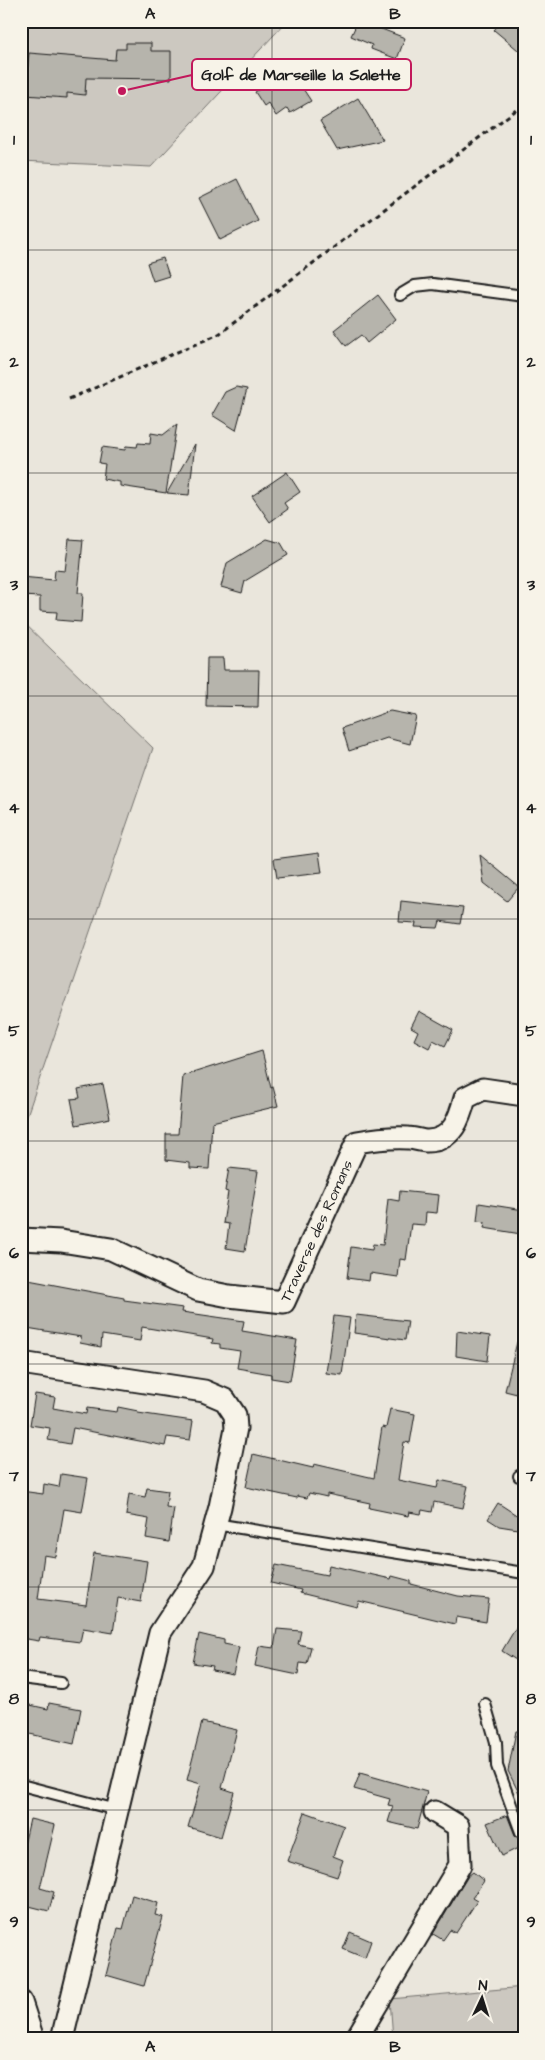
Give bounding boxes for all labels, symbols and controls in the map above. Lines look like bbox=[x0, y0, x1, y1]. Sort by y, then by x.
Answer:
text: A bbox=[145, 3, 156, 25]
text: B bbox=[389, 3, 401, 25]
callout: Golf de Marseille la Salette bbox=[192, 59, 411, 90]
text: Golf de Marseille la Salette bbox=[201, 64, 401, 86]
text: 1 bbox=[13, 129, 16, 151]
text: 1 bbox=[530, 129, 533, 151]
text: 2 bbox=[8, 351, 19, 373]
text: 2 bbox=[525, 351, 536, 373]
text: 3 bbox=[9, 574, 19, 596]
text: 3 bbox=[526, 574, 536, 596]
text: 4 bbox=[9, 797, 20, 819]
text: 4 bbox=[526, 797, 537, 819]
text: 5 bbox=[8, 1020, 20, 1042]
text: 5 bbox=[525, 1020, 537, 1042]
street label: Traverse des Romans bbox=[275, 1156, 359, 1305]
text: 6 bbox=[9, 1242, 19, 1264]
text: 6 bbox=[526, 1242, 536, 1264]
text: 7 bbox=[8, 1465, 19, 1487]
text: 7 bbox=[525, 1465, 536, 1487]
text: 8 bbox=[9, 1688, 20, 1710]
text: 8 bbox=[526, 1688, 537, 1710]
text: 9 bbox=[9, 1911, 19, 1933]
text: 9 bbox=[526, 1911, 536, 1933]
north arrow bbox=[458, 1972, 508, 2022]
text: N bbox=[478, 1976, 488, 1996]
text: A bbox=[145, 2036, 156, 2058]
text: B bbox=[389, 2036, 401, 2058]

